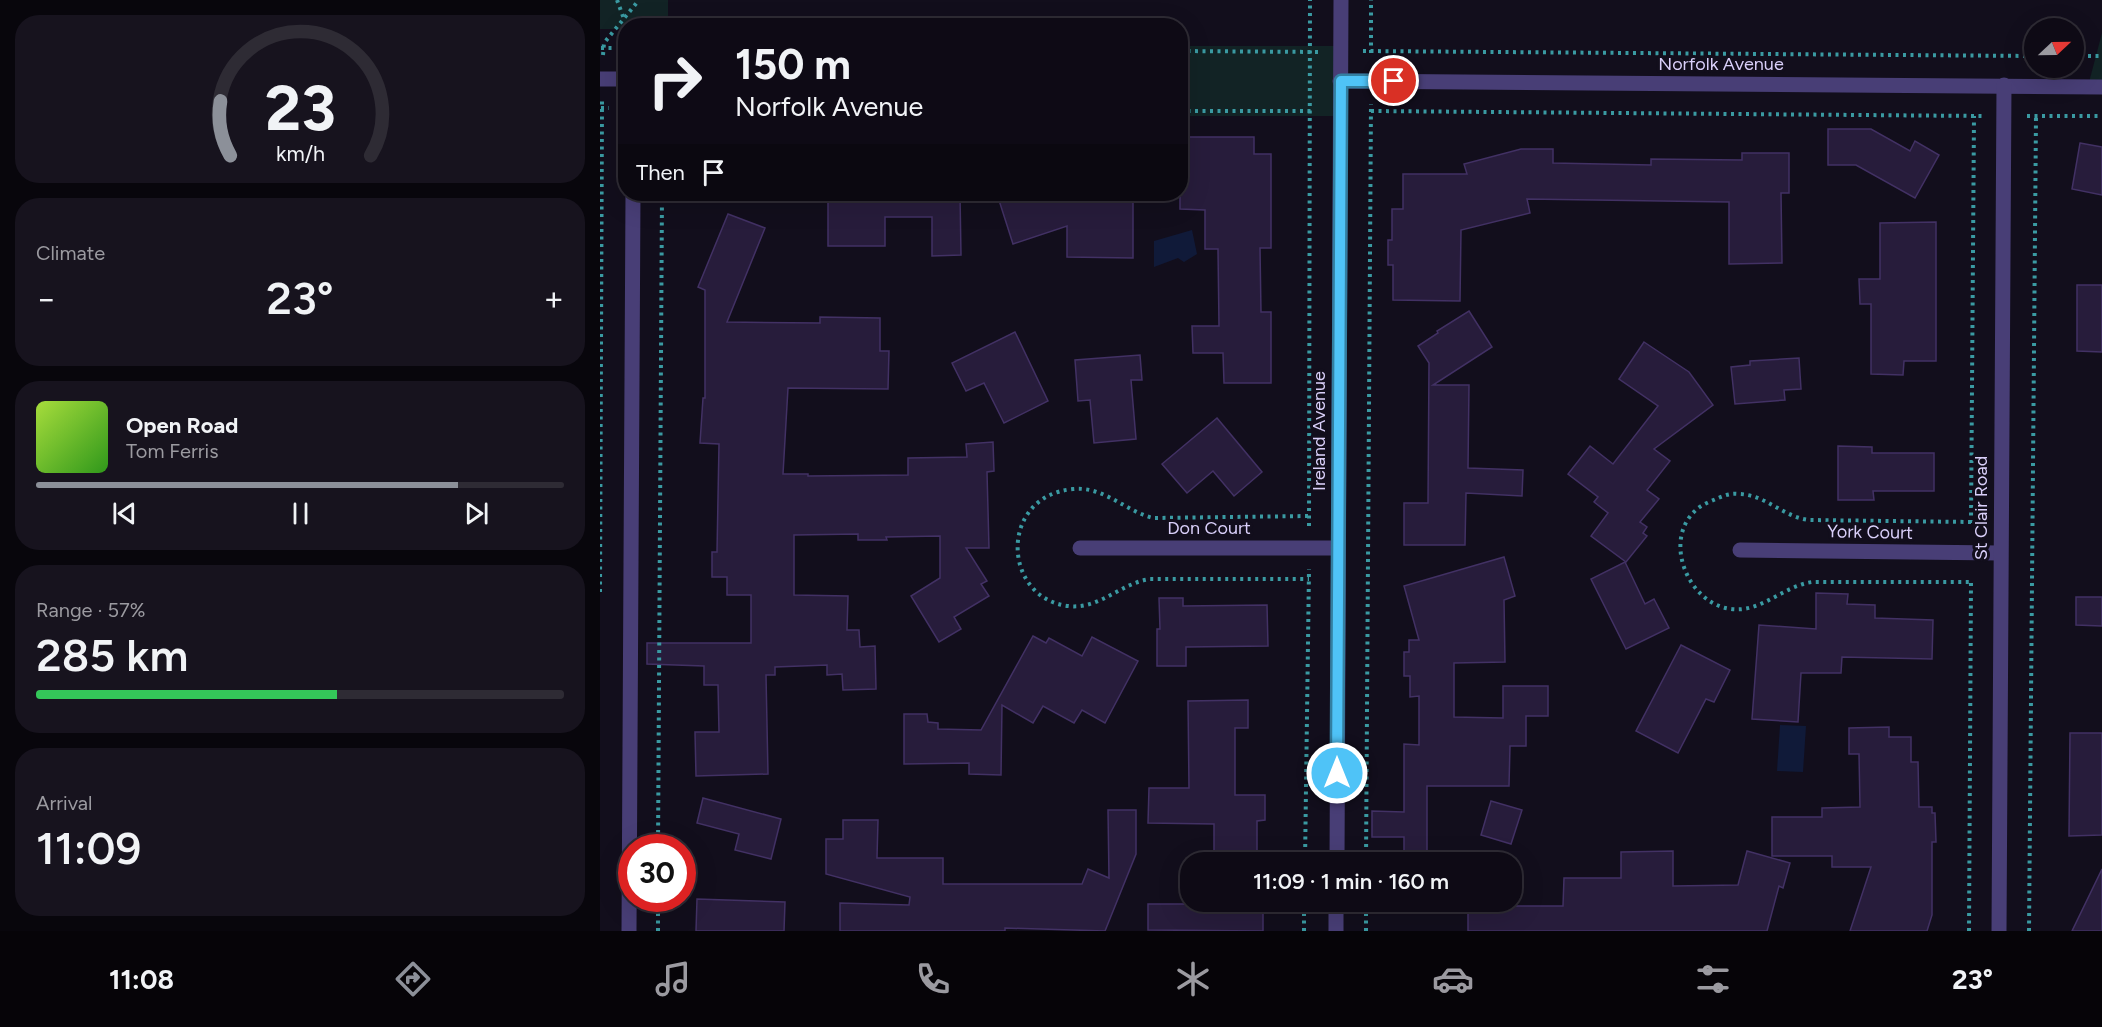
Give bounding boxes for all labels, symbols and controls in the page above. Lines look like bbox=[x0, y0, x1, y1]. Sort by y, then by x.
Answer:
north arrow bbox=[2024, 18, 2084, 78]
map controls bbox=[2024, 18, 2084, 78]
text: 150 m bbox=[735, 39, 851, 90]
icon: right bbox=[636, 42, 714, 120]
street label: Norfolk Avenue bbox=[1658, 53, 1784, 75]
pin bbox=[1368, 55, 1419, 106]
icon: arrive bbox=[1377, 64, 1410, 97]
text: 23 bbox=[265, 71, 335, 146]
text: Norfolk Avenue bbox=[735, 90, 923, 123]
text: km/h bbox=[276, 141, 324, 166]
icon: arrive bbox=[697, 156, 730, 189]
text: Then bbox=[636, 159, 685, 186]
text: Climate bbox=[36, 241, 105, 265]
text: 23° bbox=[266, 271, 334, 325]
text: − bbox=[36, 279, 57, 318]
text: + bbox=[543, 279, 564, 318]
street label: Ireland Avenue bbox=[1308, 371, 1330, 491]
text: Open Road bbox=[126, 412, 238, 439]
text: Tom Ferris bbox=[126, 439, 219, 463]
street label: St Clair Road bbox=[1970, 456, 1992, 560]
icon: previous bbox=[108, 497, 141, 530]
icon: pause bbox=[284, 497, 317, 530]
icon: next bbox=[460, 497, 493, 530]
street label: Don Court bbox=[1167, 517, 1251, 539]
street label: York Court bbox=[1827, 520, 1913, 544]
text: Range · 57% bbox=[36, 598, 145, 622]
text: 285 km bbox=[36, 628, 188, 682]
position arrow bbox=[1305, 741, 1369, 805]
text: Arrival bbox=[36, 791, 92, 815]
text: 11:09 bbox=[36, 821, 141, 875]
speed limit sign: 30 bbox=[618, 834, 696, 912]
text: 11:09 · 1 min · 160 m bbox=[1253, 868, 1449, 895]
icon: directions bbox=[392, 958, 434, 1000]
icon: music bbox=[652, 958, 694, 1000]
icon: phone bbox=[912, 958, 954, 1000]
icon: climate bbox=[1172, 958, 1214, 1000]
icon: car bbox=[1432, 958, 1474, 1000]
icon: filters bbox=[1692, 958, 1734, 1000]
text: 11:08 bbox=[109, 963, 174, 996]
text: 23° bbox=[1952, 963, 1993, 996]

